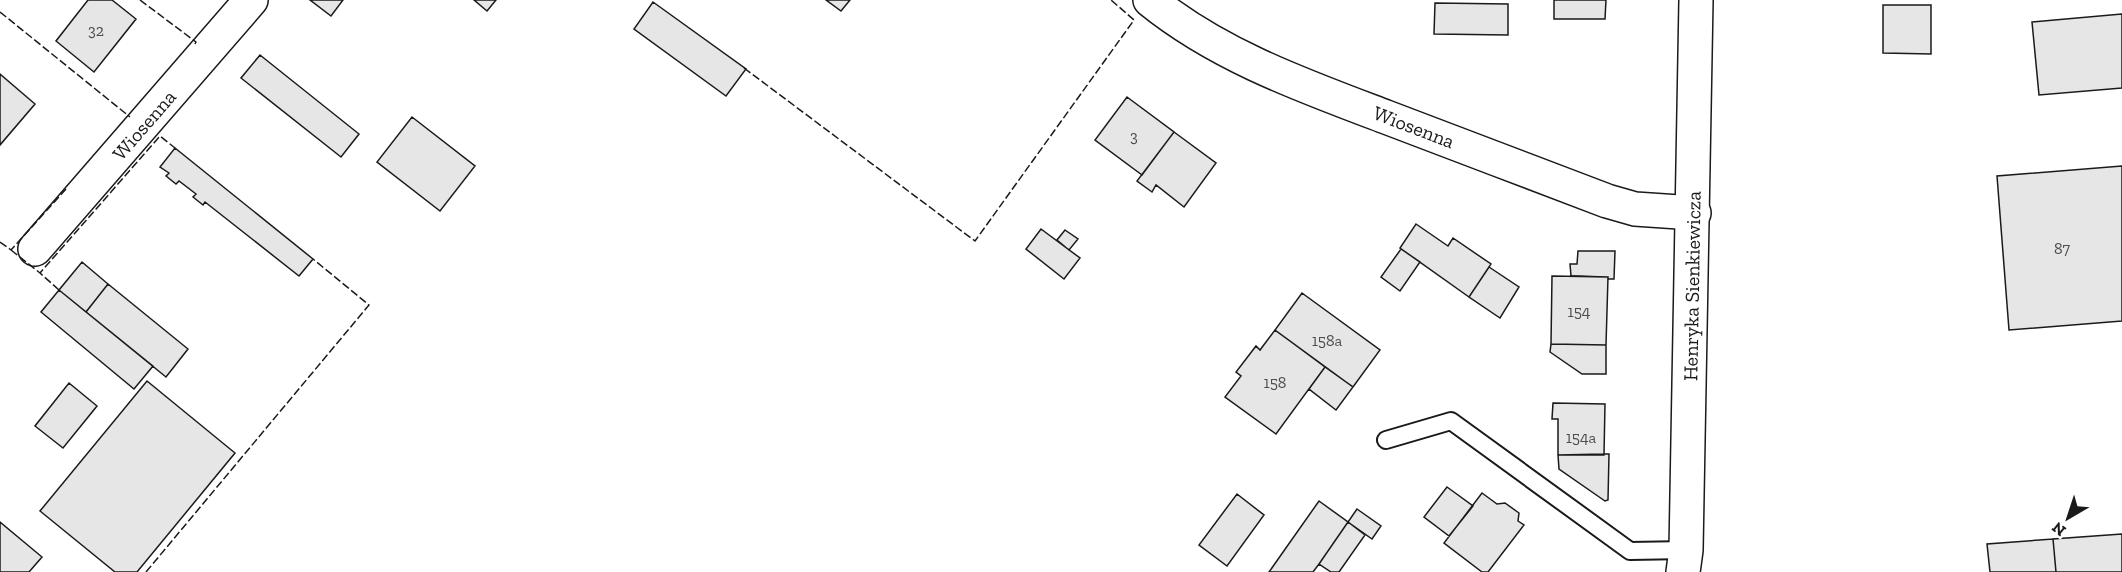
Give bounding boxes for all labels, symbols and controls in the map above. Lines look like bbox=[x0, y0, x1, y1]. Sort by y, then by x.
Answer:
house number: 32 bbox=[88, 21, 104, 40]
street label: Wiosenna bbox=[107, 85, 181, 165]
street label: Wiosenna bbox=[1370, 101, 1458, 154]
house number: 3 bbox=[1130, 127, 1138, 146]
street label: Henryka Sienkiewicza bbox=[1678, 191, 1706, 381]
house number: 87 bbox=[2054, 239, 2071, 258]
house number: 154 bbox=[1568, 302, 1591, 321]
house number: 158a bbox=[1312, 331, 1343, 350]
house number: 158 bbox=[1264, 373, 1286, 392]
house number: 154a bbox=[1566, 428, 1597, 447]
north arrow bbox=[2038, 488, 2098, 548]
text: N bbox=[2048, 518, 2070, 540]

